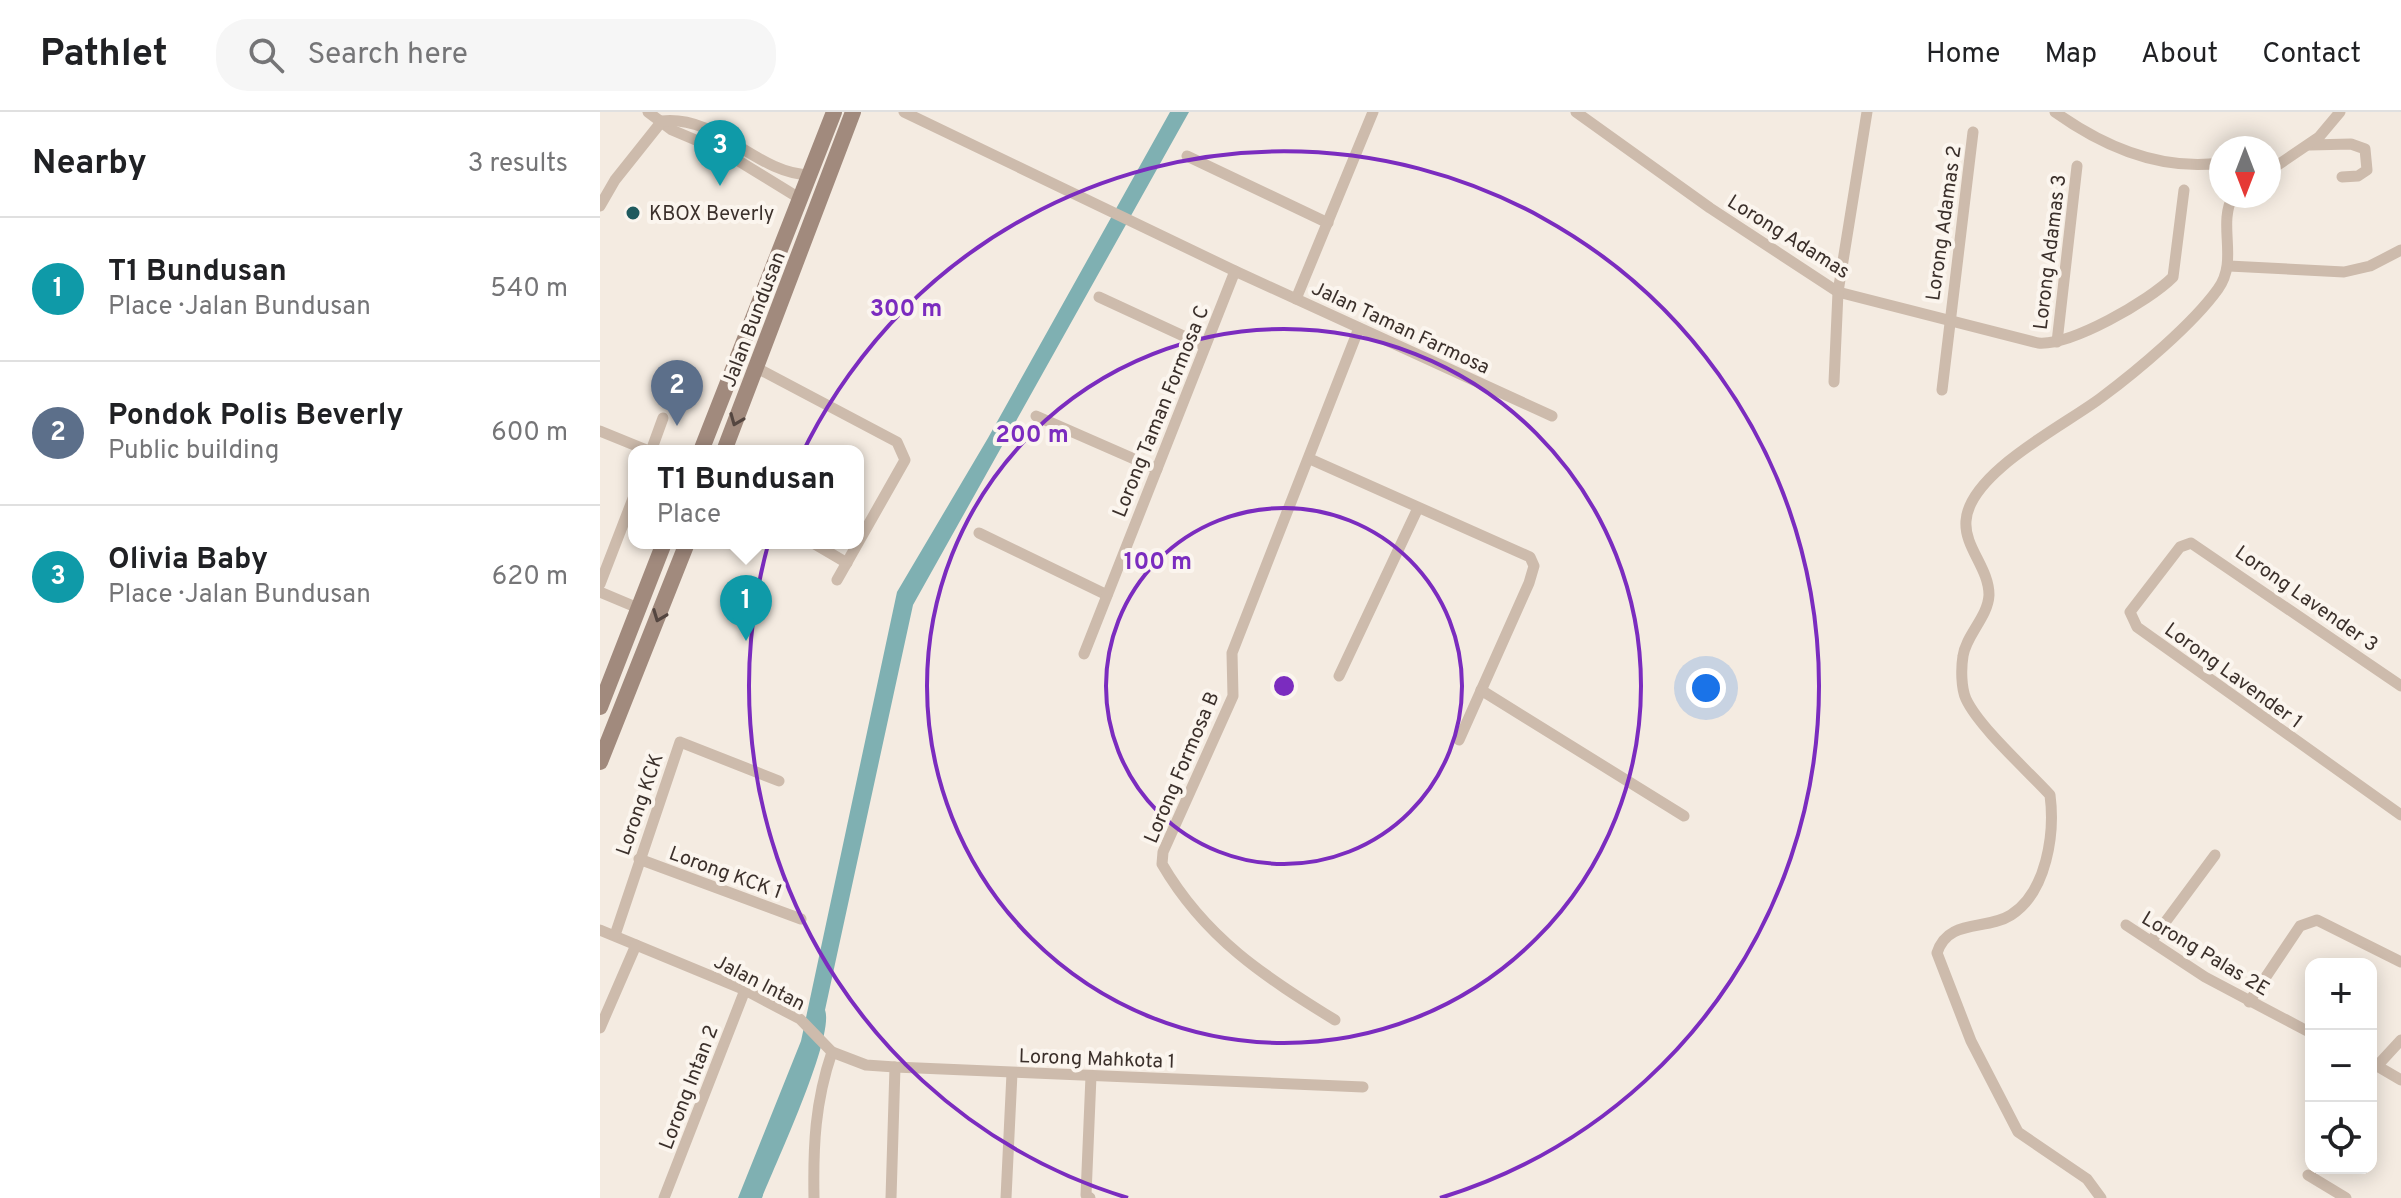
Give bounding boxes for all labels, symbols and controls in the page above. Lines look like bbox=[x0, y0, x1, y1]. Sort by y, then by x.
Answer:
search box bbox=[216, 19, 776, 91]
text: Pathlet bbox=[40, 31, 168, 80]
icon: search bbox=[244, 33, 288, 77]
text: Search here bbox=[308, 37, 468, 74]
text: Home bbox=[1926, 37, 2000, 73]
text: Map bbox=[2044, 37, 2097, 73]
text: About bbox=[2141, 37, 2218, 73]
text: Contact bbox=[2262, 37, 2361, 73]
pin: 3 bbox=[694, 120, 746, 186]
north arrow bbox=[2209, 136, 2281, 208]
text: Nearby bbox=[32, 143, 147, 186]
street label: Lorong Adamas 2 bbox=[1921, 144, 1969, 303]
text: 3 results bbox=[468, 148, 568, 181]
street label: Lorong Adamas 3 bbox=[2029, 173, 2073, 331]
street label: Lorong Adamas bbox=[1722, 190, 1854, 286]
place label: KBOX Beverly bbox=[649, 202, 774, 228]
marker: KBOX Beverly bbox=[624, 204, 642, 222]
street label: Jalan Bundusan bbox=[717, 248, 793, 391]
text: T1 Bundusan bbox=[108, 254, 287, 291]
text: 1 bbox=[53, 273, 63, 306]
text: 540 m bbox=[490, 273, 568, 306]
street label: Jalan Taman Farmosa bbox=[1307, 276, 1493, 381]
text: Place · Jalan Bundusan bbox=[108, 291, 371, 324]
text: 300 m bbox=[870, 295, 942, 325]
street label: Lorong Taman Formosa C bbox=[1107, 302, 1216, 521]
pin: 2 bbox=[651, 360, 703, 426]
text: Pondok Polis Beverly bbox=[108, 398, 404, 435]
one-way arrow bbox=[729, 412, 746, 426]
text: 2 bbox=[50, 417, 66, 450]
text: 600 m bbox=[491, 417, 568, 450]
text: 200 m bbox=[995, 421, 1069, 451]
text: Public building bbox=[108, 435, 279, 468]
popup bbox=[628, 445, 864, 549]
text: T1 Bundusan bbox=[657, 462, 835, 499]
text: Place bbox=[657, 499, 721, 532]
street label: Lorong Lavender 3 bbox=[2229, 540, 2383, 659]
text: Olivia Baby bbox=[108, 542, 268, 579]
text: 100 m bbox=[1124, 548, 1192, 578]
text: 3 bbox=[50, 561, 66, 594]
text: 620 m bbox=[492, 561, 568, 594]
pin: 1 bbox=[720, 575, 772, 641]
text: Place · Jalan Bundusan bbox=[108, 579, 371, 612]
one-way arrow bbox=[652, 608, 669, 622]
street label: Lorong Lavender 1 bbox=[2159, 618, 2307, 735]
your location bbox=[1686, 668, 1726, 708]
centre of rings bbox=[1270, 672, 1298, 700]
street label: Lorong Formosa B bbox=[1139, 688, 1226, 848]
street label: Lorong KCK bbox=[611, 750, 671, 859]
street label: Lorong KCK 1 bbox=[665, 841, 785, 906]
street label: Lorong Palas 2E bbox=[2136, 906, 2274, 1003]
street label: Jalan Intan bbox=[709, 950, 809, 1018]
map controls bbox=[2305, 958, 2377, 1174]
button: + bbox=[2305, 958, 2377, 1030]
street label: Lorong Intan 2 bbox=[654, 1022, 725, 1154]
button: − bbox=[2305, 1030, 2377, 1102]
street label: Lorong Mahkota 1 bbox=[1018, 1044, 1176, 1076]
button: locate bbox=[2305, 1102, 2377, 1174]

